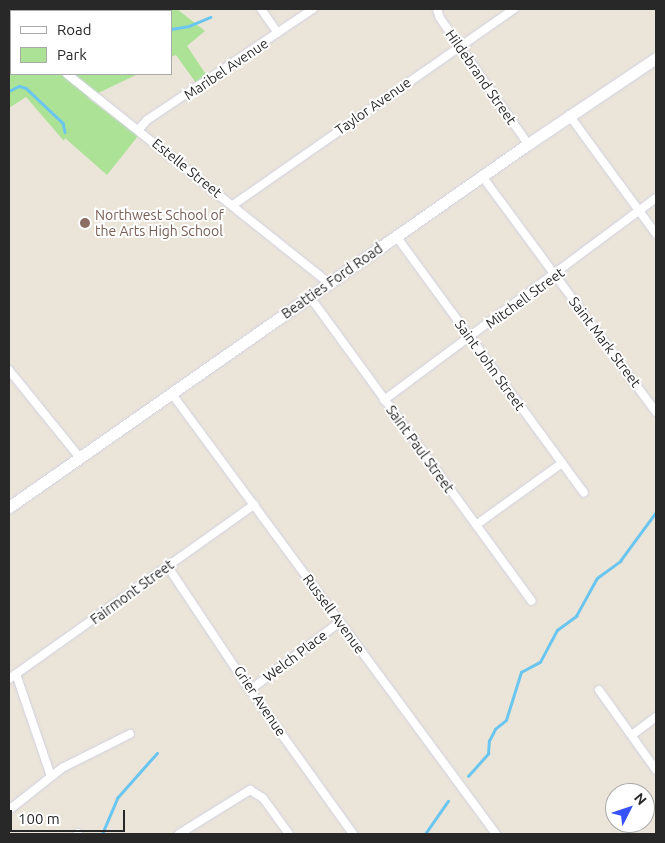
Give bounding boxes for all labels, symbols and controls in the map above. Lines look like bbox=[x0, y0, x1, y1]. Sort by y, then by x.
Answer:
legend bbox=[10, 10, 172, 75]
text: Road bbox=[57, 21, 92, 38]
street label: Hildebrand Street bbox=[442, 26, 520, 128]
street label: Maribel Avenue bbox=[181, 35, 271, 103]
text: Park bbox=[57, 46, 87, 63]
street label: Taylor Avenue bbox=[332, 74, 414, 138]
street label: Estelle Street bbox=[149, 135, 225, 201]
place label: Northwest School of the Arts High School bbox=[95, 207, 224, 240]
marker: Northwest School of the Arts High School bbox=[79, 217, 91, 229]
street label: Beatties Ford Road bbox=[278, 240, 386, 322]
street label: Mitchell Street bbox=[482, 264, 568, 332]
street label: Saint Mark Street bbox=[566, 294, 644, 390]
street label: Saint John Street bbox=[451, 316, 529, 414]
street label: Saint Paul Street bbox=[383, 402, 457, 496]
street label: Fairmont Street bbox=[87, 556, 177, 628]
street label: Russell Avenue bbox=[299, 571, 369, 657]
street label: Welch Place bbox=[260, 627, 330, 685]
street label: Grier Avenue bbox=[230, 663, 290, 739]
north arrow bbox=[605, 783, 655, 833]
text: N bbox=[631, 790, 650, 808]
scale bar bbox=[12, 800, 128, 832]
text: 100 m bbox=[18, 810, 60, 827]

